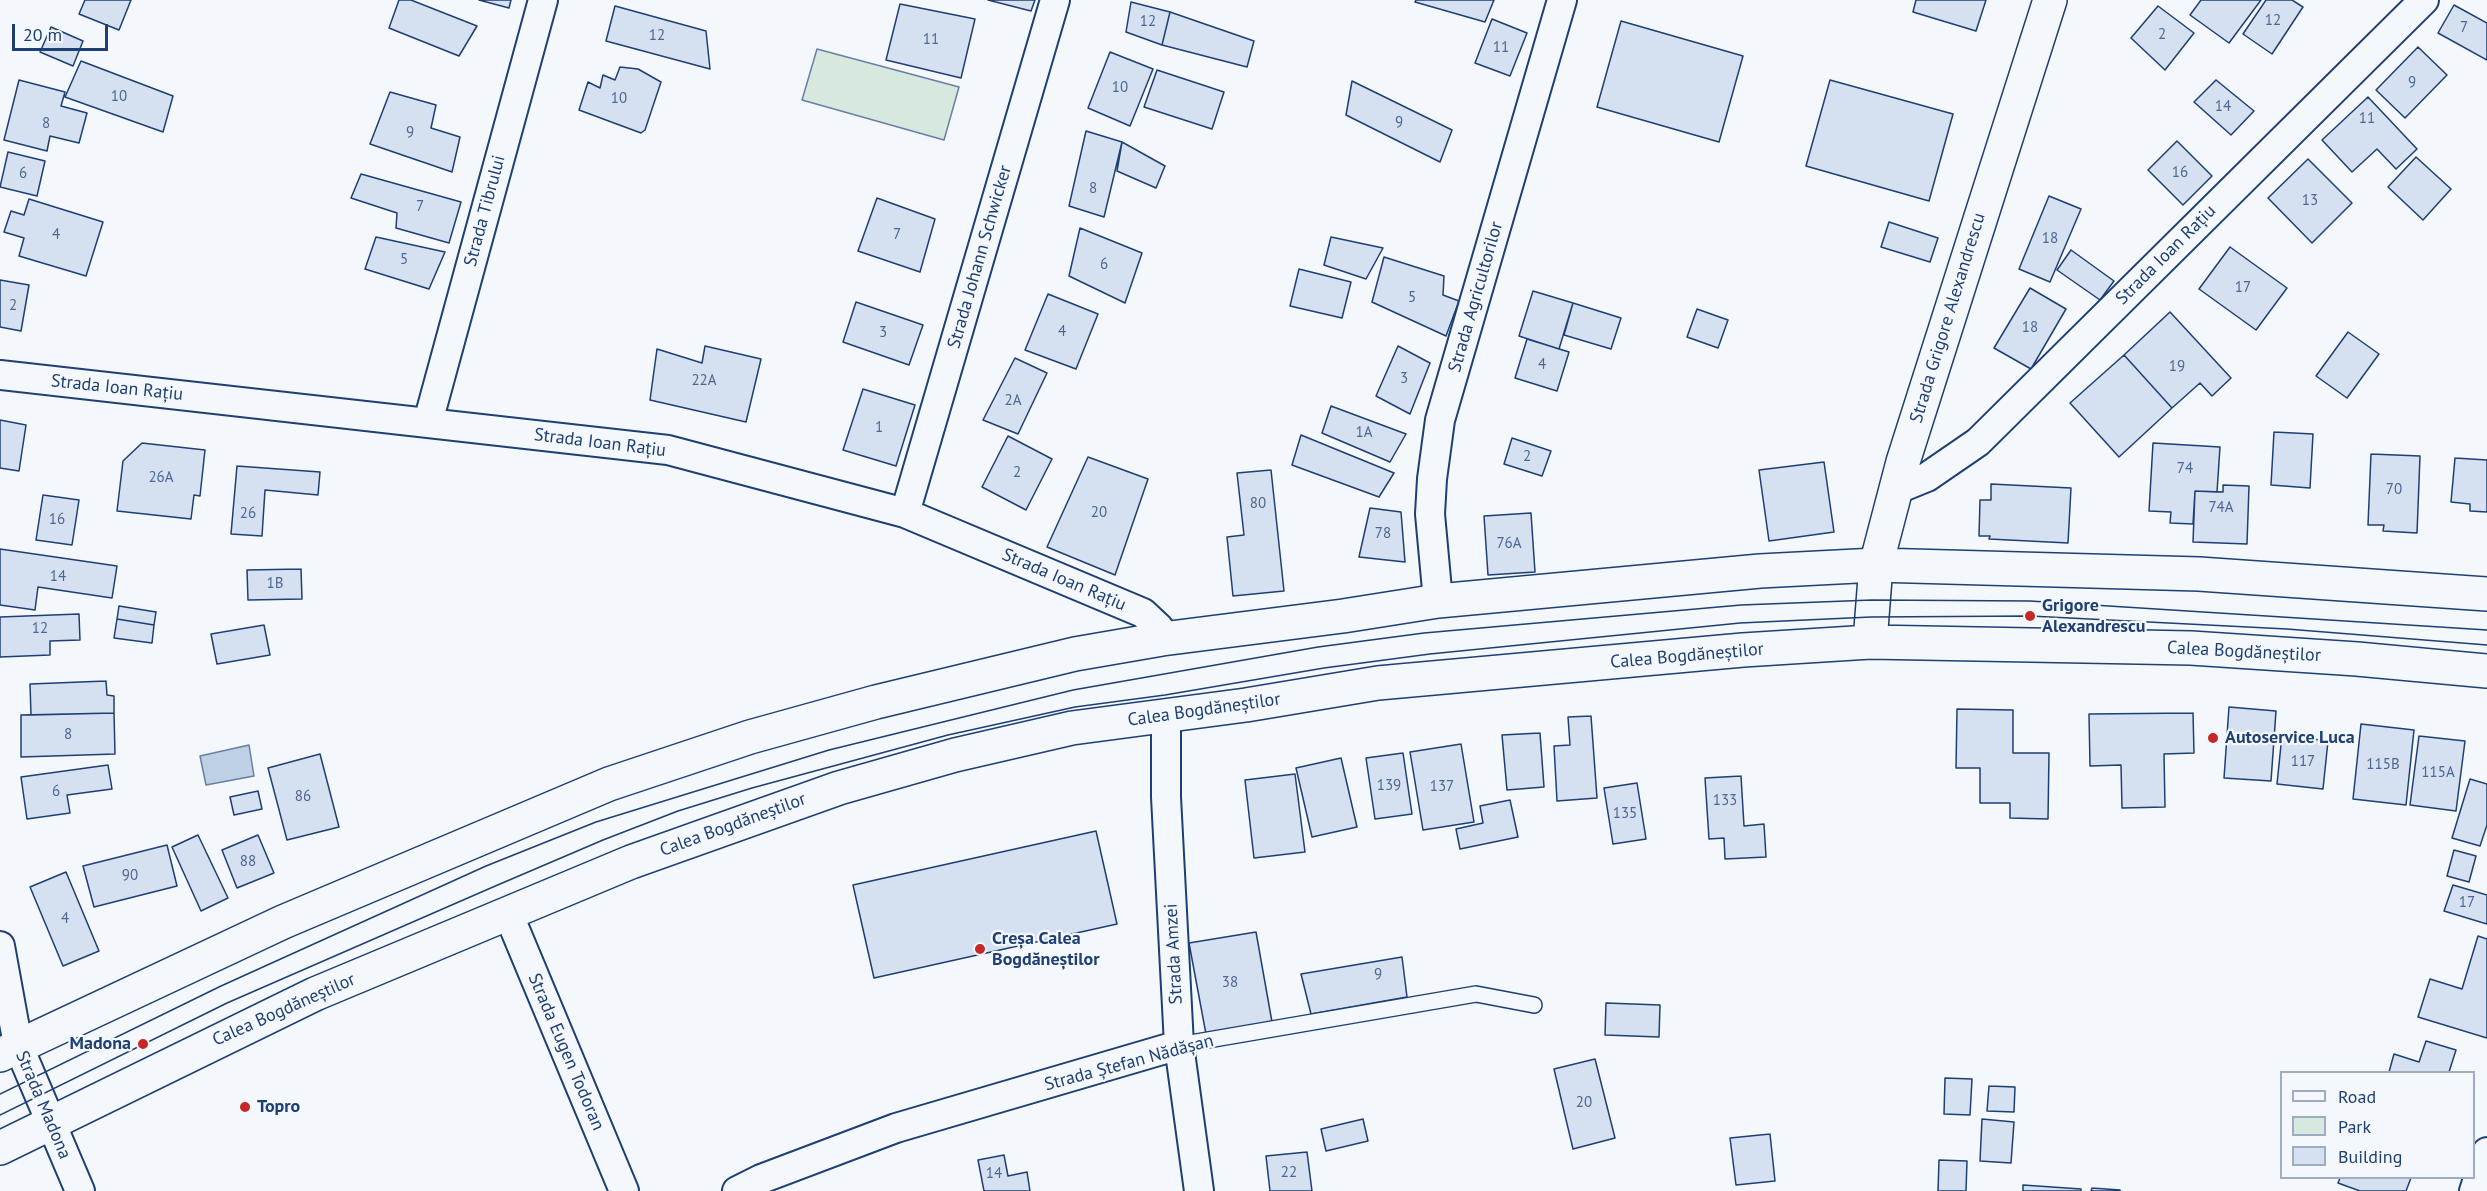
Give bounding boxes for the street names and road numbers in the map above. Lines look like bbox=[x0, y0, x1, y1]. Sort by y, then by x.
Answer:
street label: Strada Tibrului bbox=[460, 153, 510, 269]
street label: Strada Johann Schwicker bbox=[943, 163, 1017, 351]
street label: Strada Ioan Rațiu bbox=[2111, 200, 2221, 310]
street label: Strada Grigore Alexandrescu bbox=[1906, 210, 1990, 426]
street label: Strada Agricultorilor bbox=[1444, 219, 1508, 375]
street label: Strada Ioan Rațiu bbox=[50, 370, 184, 406]
street label: Strada Ioan Rațiu bbox=[533, 424, 667, 462]
street label: Strada Ioan Rațiu bbox=[999, 544, 1129, 616]
street label: Calea Bogdăneștilor bbox=[2167, 637, 2321, 667]
street label: Calea Bogdăneștilor bbox=[1609, 639, 1765, 673]
street label: Calea Bogdăneștilor bbox=[1126, 689, 1282, 731]
street label: Calea Bogdăneștilor bbox=[657, 789, 809, 861]
street label: Strada Amzei bbox=[1161, 903, 1187, 1005]
street label: Calea Bogdăneștilor bbox=[209, 969, 359, 1051]
street label: Strada Eugen Todoran bbox=[523, 970, 609, 1134]
street label: Strada Ștefan Nădășan bbox=[1042, 1030, 1216, 1096]
street label: Strada Madona bbox=[11, 1048, 75, 1162]

